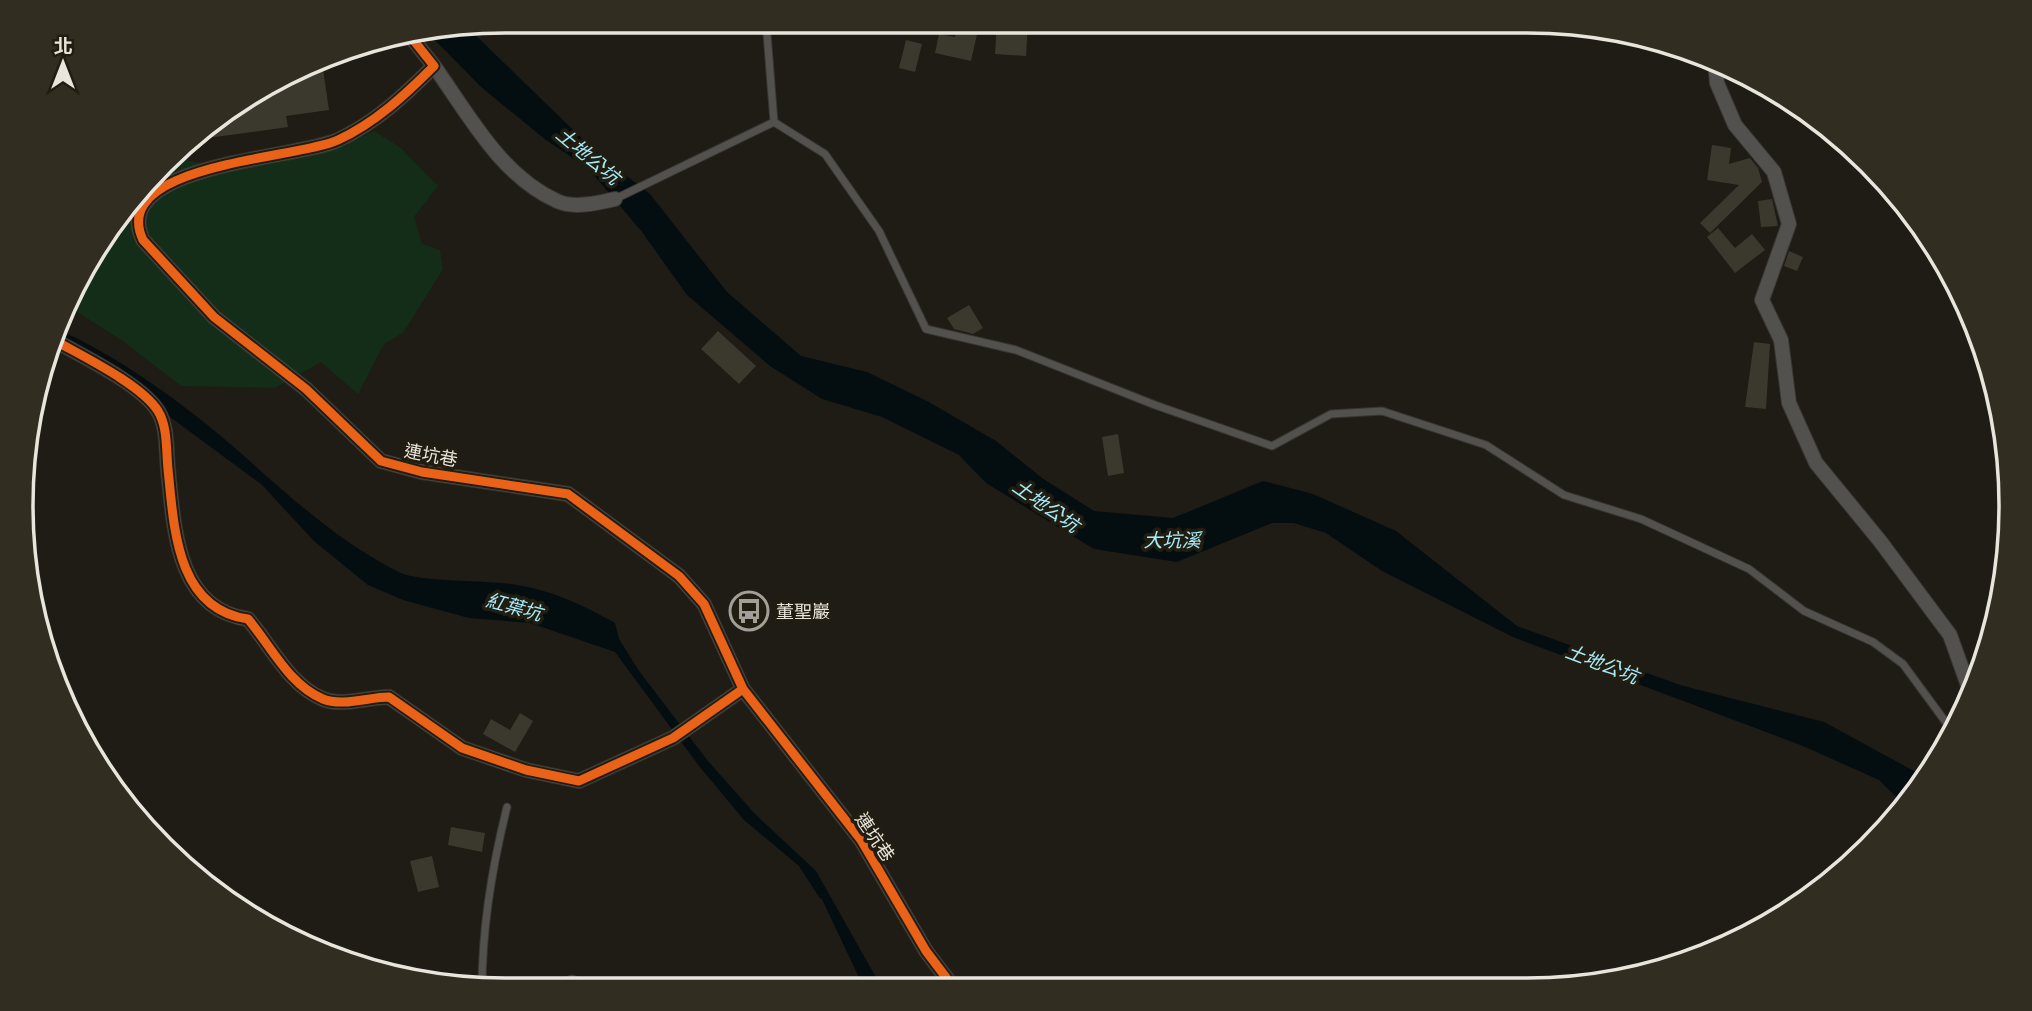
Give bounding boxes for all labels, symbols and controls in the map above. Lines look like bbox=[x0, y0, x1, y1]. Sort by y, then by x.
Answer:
north arrow bbox=[28, 28, 98, 98]
text: 北 bbox=[53, 35, 73, 58]
water label: 土地公坑 bbox=[551, 123, 627, 191]
street label: 連坑巷 bbox=[402, 440, 460, 470]
water label: 土地公坑 bbox=[1008, 475, 1086, 539]
water label: 大坑溪 bbox=[1143, 529, 1203, 552]
water label: 紅葉坑 bbox=[483, 589, 547, 626]
bus stop icon: 董聖巖 bbox=[728, 590, 770, 632]
place label: 董聖巖 bbox=[776, 601, 830, 622]
water label: 土地公坑 bbox=[1562, 640, 1644, 689]
street label: 連坑巷 bbox=[851, 809, 899, 865]

